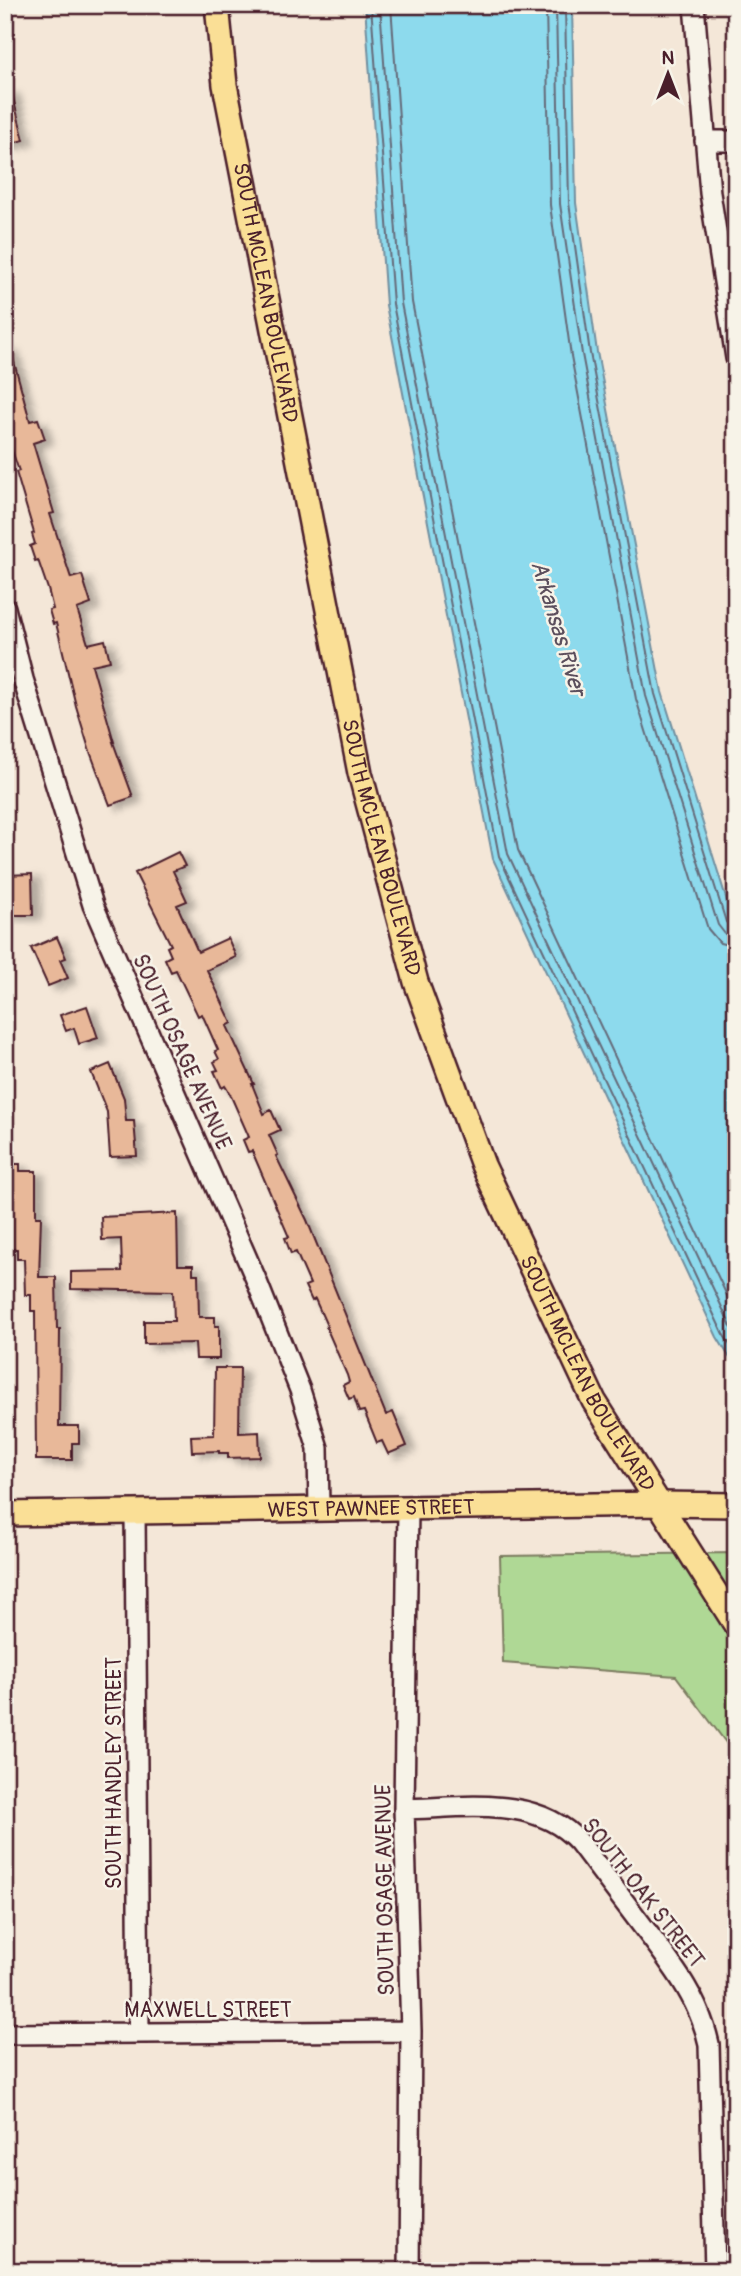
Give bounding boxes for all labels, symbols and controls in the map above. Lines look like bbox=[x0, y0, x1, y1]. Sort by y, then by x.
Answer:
north arrow bbox=[632, 38, 702, 108]
text: N bbox=[662, 46, 675, 70]
street label: SOUTH MCLEAN BOULEVARD bbox=[227, 161, 304, 425]
water label: Arkansas River bbox=[524, 557, 594, 702]
street label: SOUTH MCLEAN BOULEVARD bbox=[336, 717, 427, 979]
street label: SOUTH OSAGE AVENUE bbox=[126, 950, 237, 1154]
street label: SOUTH MCLEAN BOULEVARD bbox=[513, 1251, 661, 1497]
street label: WEST PAWNEE STREET bbox=[267, 1494, 475, 1524]
street label: SOUTH HANDLEY STREET bbox=[101, 1656, 128, 1889]
street label: SOUTH OSAGE AVENUE bbox=[370, 1784, 401, 1996]
street label: SOUTH OAK STREET bbox=[576, 1813, 710, 1974]
street label: MAXWELL STREET bbox=[124, 1997, 292, 2024]

